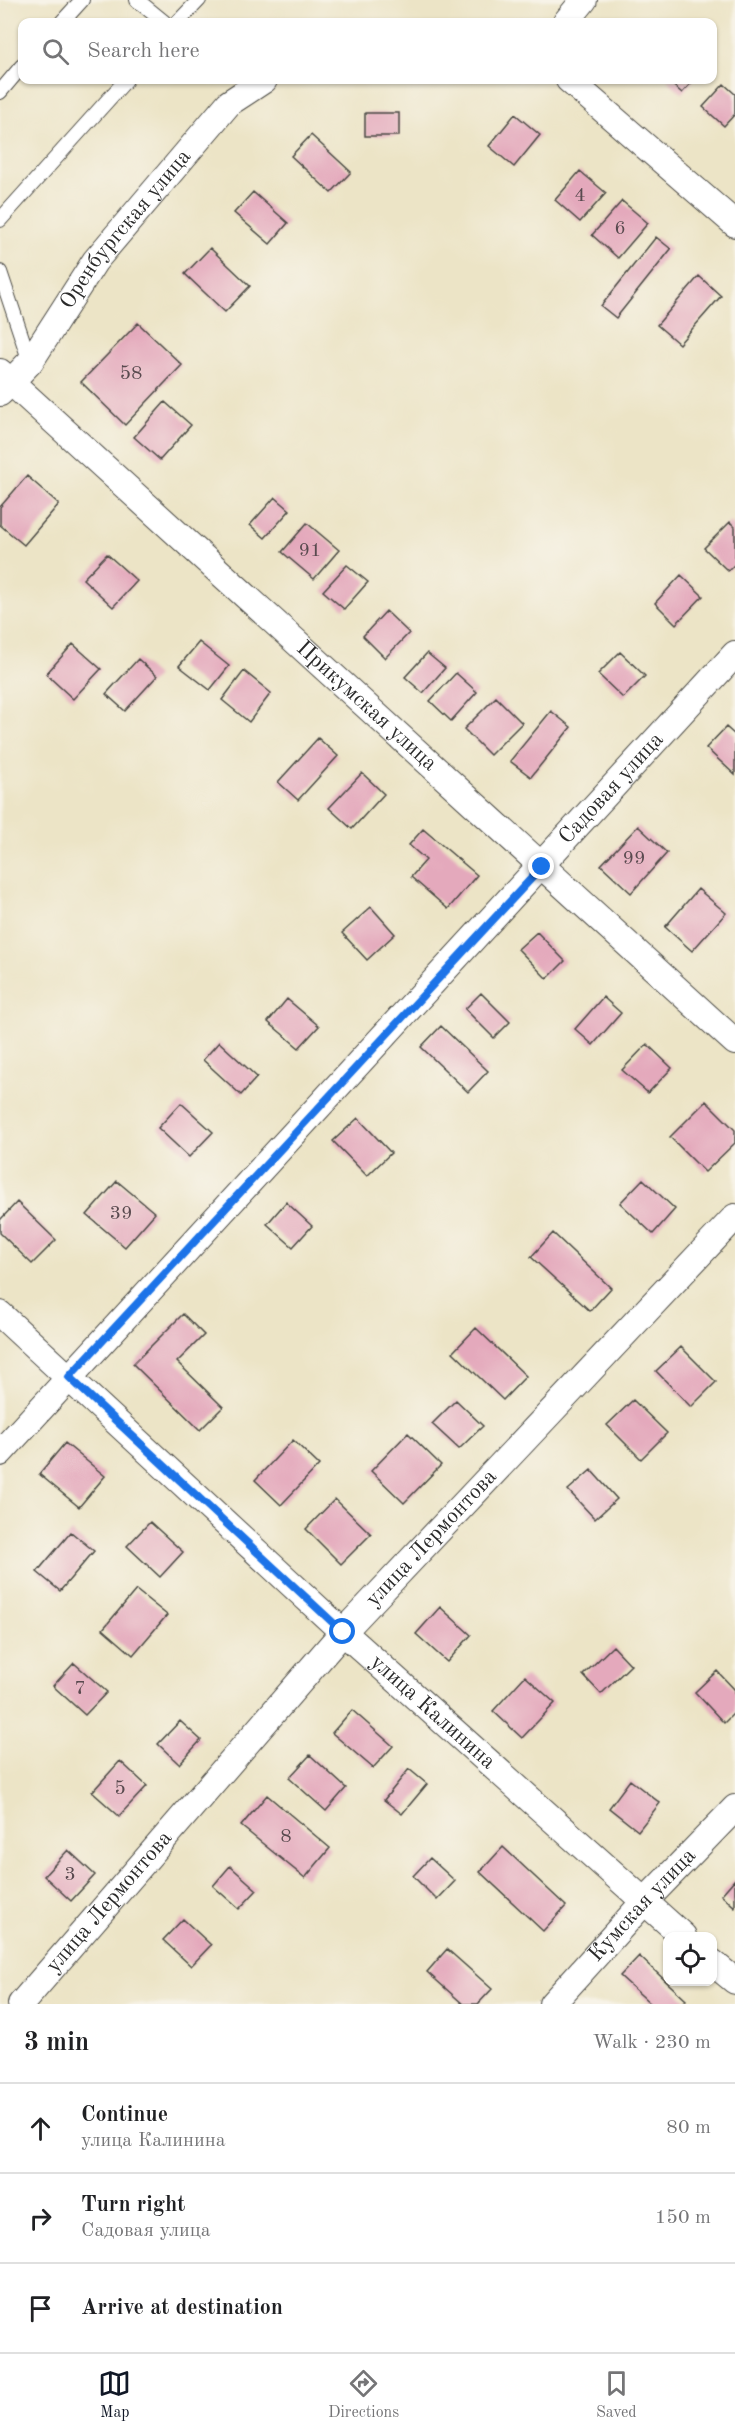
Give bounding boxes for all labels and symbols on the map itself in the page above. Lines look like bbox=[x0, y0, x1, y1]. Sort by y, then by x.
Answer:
street label: Оренбургская улица bbox=[56, 145, 195, 313]
house number: 4 bbox=[574, 186, 586, 206]
house number: 6 bbox=[614, 219, 626, 239]
house number: 58 bbox=[119, 364, 143, 384]
house number: 91 bbox=[298, 541, 322, 561]
street label: Прикумская улица bbox=[292, 637, 441, 775]
street label: Садовая улица bbox=[555, 728, 668, 848]
house number: 99 bbox=[622, 849, 646, 869]
route end bbox=[528, 853, 554, 879]
house number: 39 bbox=[109, 1204, 133, 1224]
street label: улица Лермонтова bbox=[362, 1465, 501, 1611]
route start bbox=[329, 1618, 355, 1644]
street label: улица Калинина bbox=[366, 1651, 499, 1773]
house number: 7 bbox=[74, 1679, 86, 1699]
house number: 5 bbox=[114, 1779, 126, 1799]
street label: улица Лермонтова bbox=[42, 1827, 177, 1977]
house number: 8 bbox=[280, 1827, 292, 1847]
street label: Кумская улица bbox=[585, 1844, 700, 1966]
house number: 3 bbox=[64, 1865, 76, 1885]

